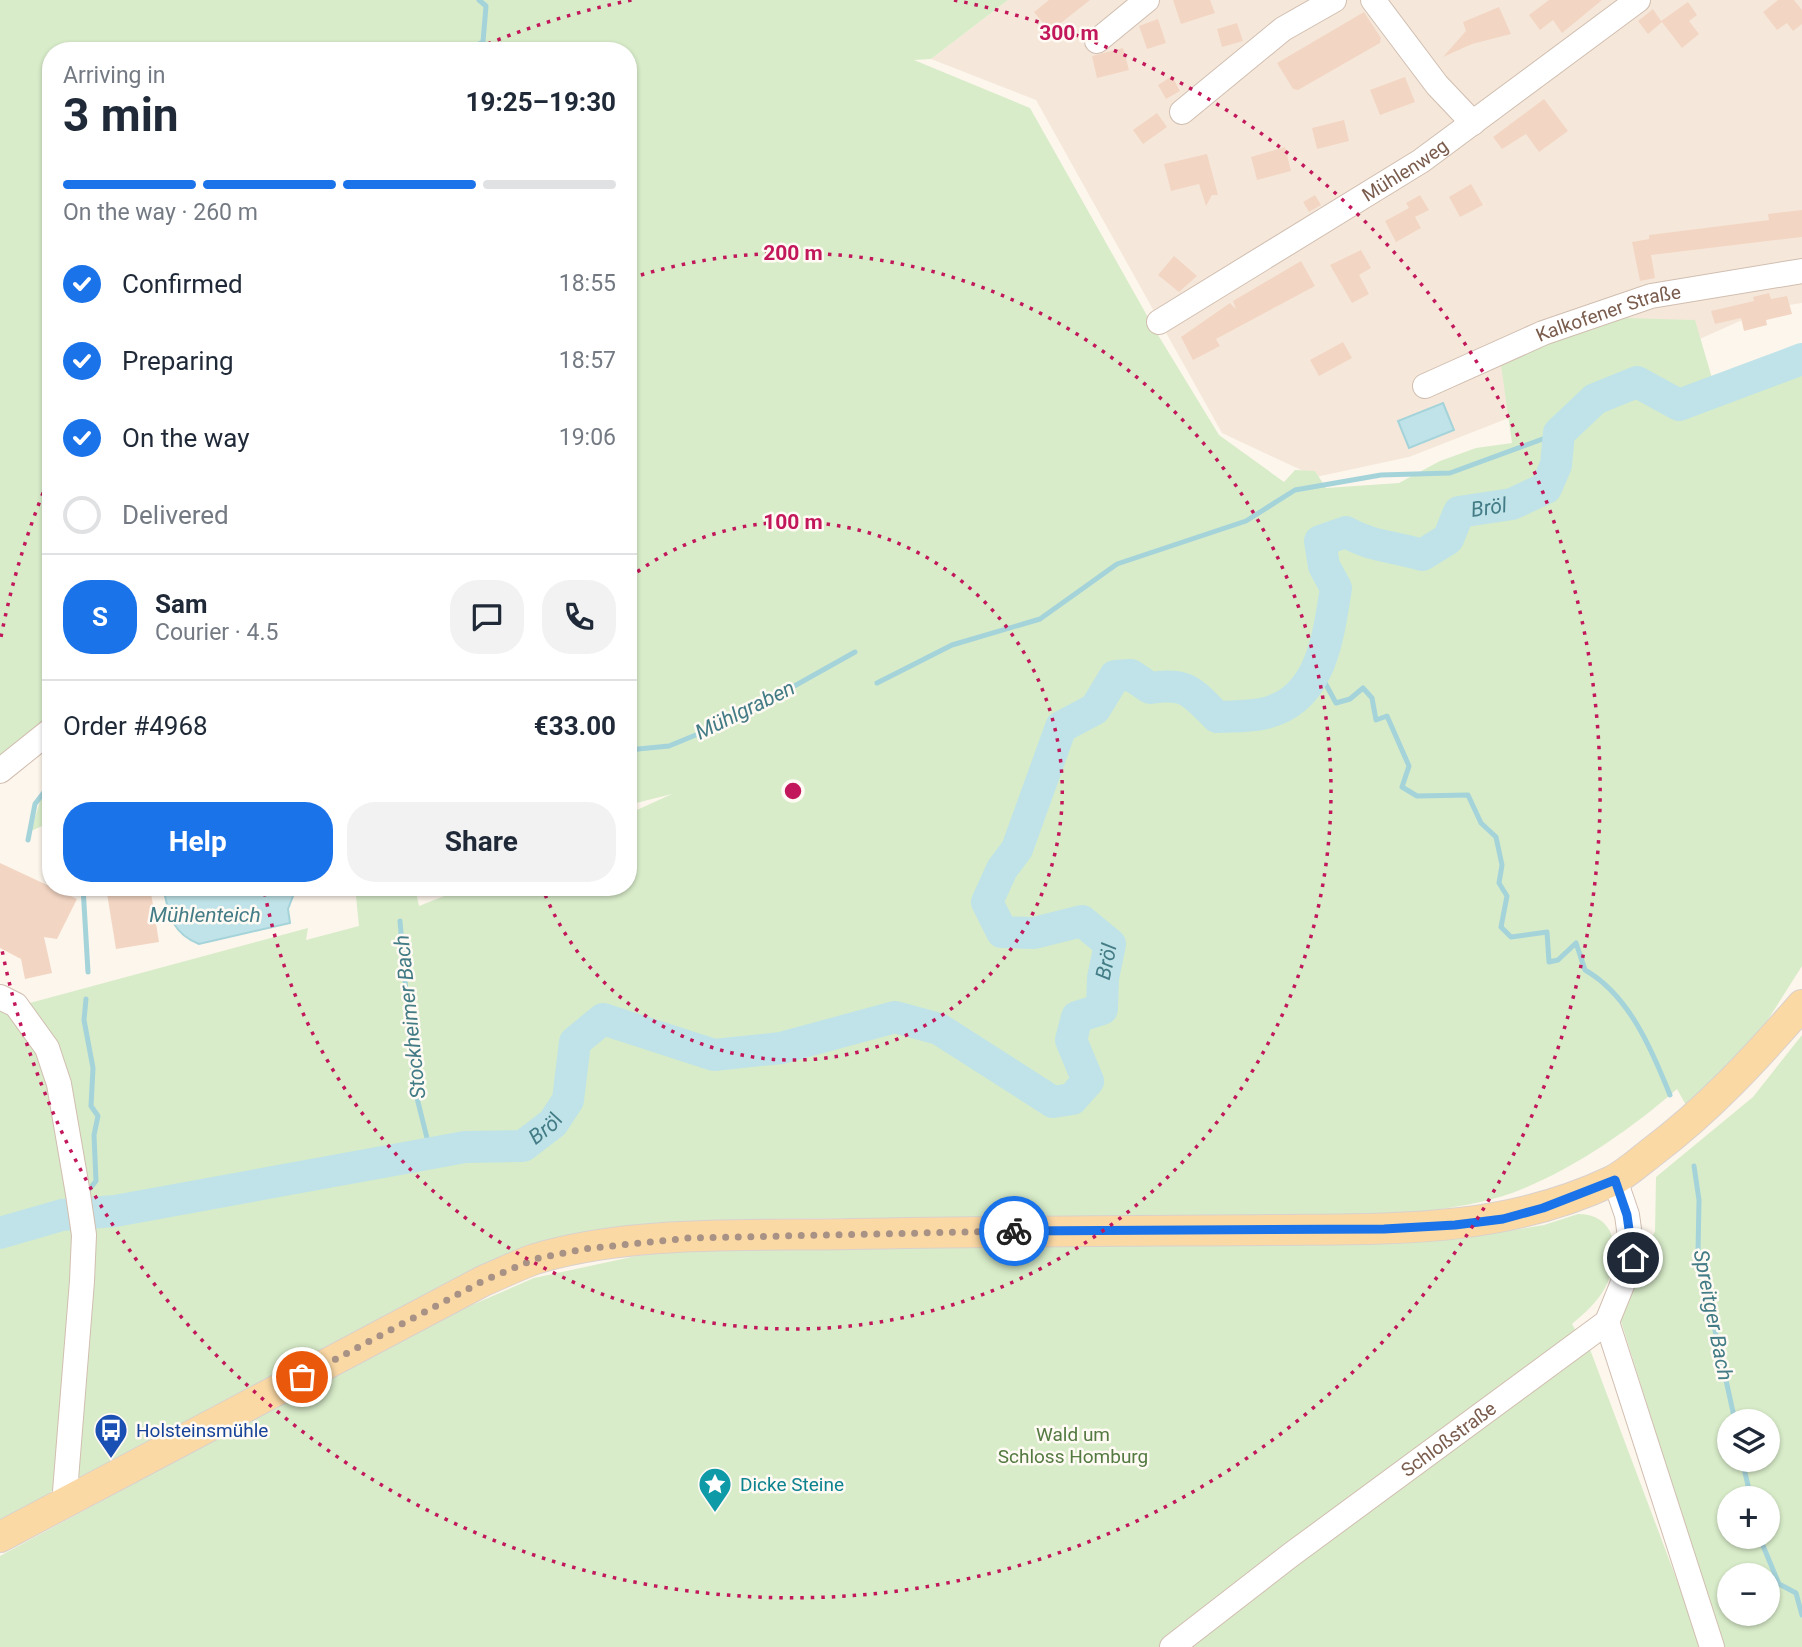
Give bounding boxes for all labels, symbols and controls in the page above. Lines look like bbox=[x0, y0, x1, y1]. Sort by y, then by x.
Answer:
text: 300 m bbox=[1039, 21, 1099, 45]
text: Arriving in bbox=[63, 62, 166, 89]
text: 19:25–19:30 bbox=[466, 87, 616, 117]
text: 3 min bbox=[63, 88, 179, 142]
street label: Mühlenweg bbox=[1358, 134, 1453, 207]
text: On the way · 260 m bbox=[63, 199, 258, 226]
text: 200 m bbox=[763, 241, 823, 265]
icon: check bbox=[63, 265, 101, 303]
text: Confirmed bbox=[122, 269, 243, 299]
text: 18:55 bbox=[559, 270, 616, 297]
street label: Kalkofener Straße bbox=[1532, 280, 1682, 347]
icon: check bbox=[63, 342, 101, 380]
text: Preparing bbox=[122, 346, 234, 376]
text: 18:57 bbox=[559, 347, 616, 374]
icon: check bbox=[63, 419, 101, 457]
text: On the way bbox=[122, 423, 250, 453]
text: 19:06 bbox=[559, 424, 616, 451]
water label: Bröl bbox=[1469, 493, 1509, 522]
text: Delivered bbox=[122, 500, 229, 530]
text: 100 m bbox=[763, 510, 823, 534]
button: chat bbox=[450, 580, 524, 654]
button: phone bbox=[542, 580, 616, 654]
text: Sam bbox=[155, 589, 207, 619]
text: S bbox=[92, 602, 108, 632]
text: Courier · 4.5 bbox=[155, 619, 278, 646]
water label: Mühlgraben bbox=[691, 676, 799, 744]
text: Order #4968 bbox=[63, 711, 208, 741]
text: €33.00 bbox=[534, 711, 616, 741]
centre of rings bbox=[781, 779, 805, 803]
button: Help bbox=[63, 802, 333, 882]
button: Share bbox=[347, 802, 616, 882]
water label: Mühlenteich bbox=[149, 903, 261, 927]
water label: Stockheimer Bach bbox=[389, 934, 431, 1100]
water label: Bröl bbox=[1091, 941, 1122, 982]
water label: Bröl bbox=[524, 1108, 568, 1149]
courier bbox=[979, 1196, 1049, 1266]
icon: bike bbox=[995, 1212, 1033, 1250]
pin bbox=[1603, 1228, 1663, 1288]
icon: home bbox=[1614, 1239, 1652, 1277]
water label: Spreitger Bach bbox=[1689, 1248, 1737, 1382]
pin bbox=[272, 1347, 332, 1407]
icon: bag bbox=[283, 1358, 321, 1396]
street label: Schloßstraße bbox=[1397, 1397, 1501, 1482]
map controls bbox=[1717, 1409, 1780, 1626]
button: layers bbox=[1717, 1409, 1780, 1472]
bus stop icon: Holsteinsmühle bbox=[92, 1411, 130, 1460]
place label: Holsteinsmühle bbox=[136, 1419, 268, 1442]
park label: Wald um Schloss Homburg bbox=[998, 1423, 1148, 1468]
place icon: Dicke Steine bbox=[696, 1465, 734, 1514]
place label: Dicke Steine bbox=[740, 1473, 844, 1496]
button: + bbox=[1717, 1486, 1780, 1549]
button: − bbox=[1717, 1563, 1780, 1626]

